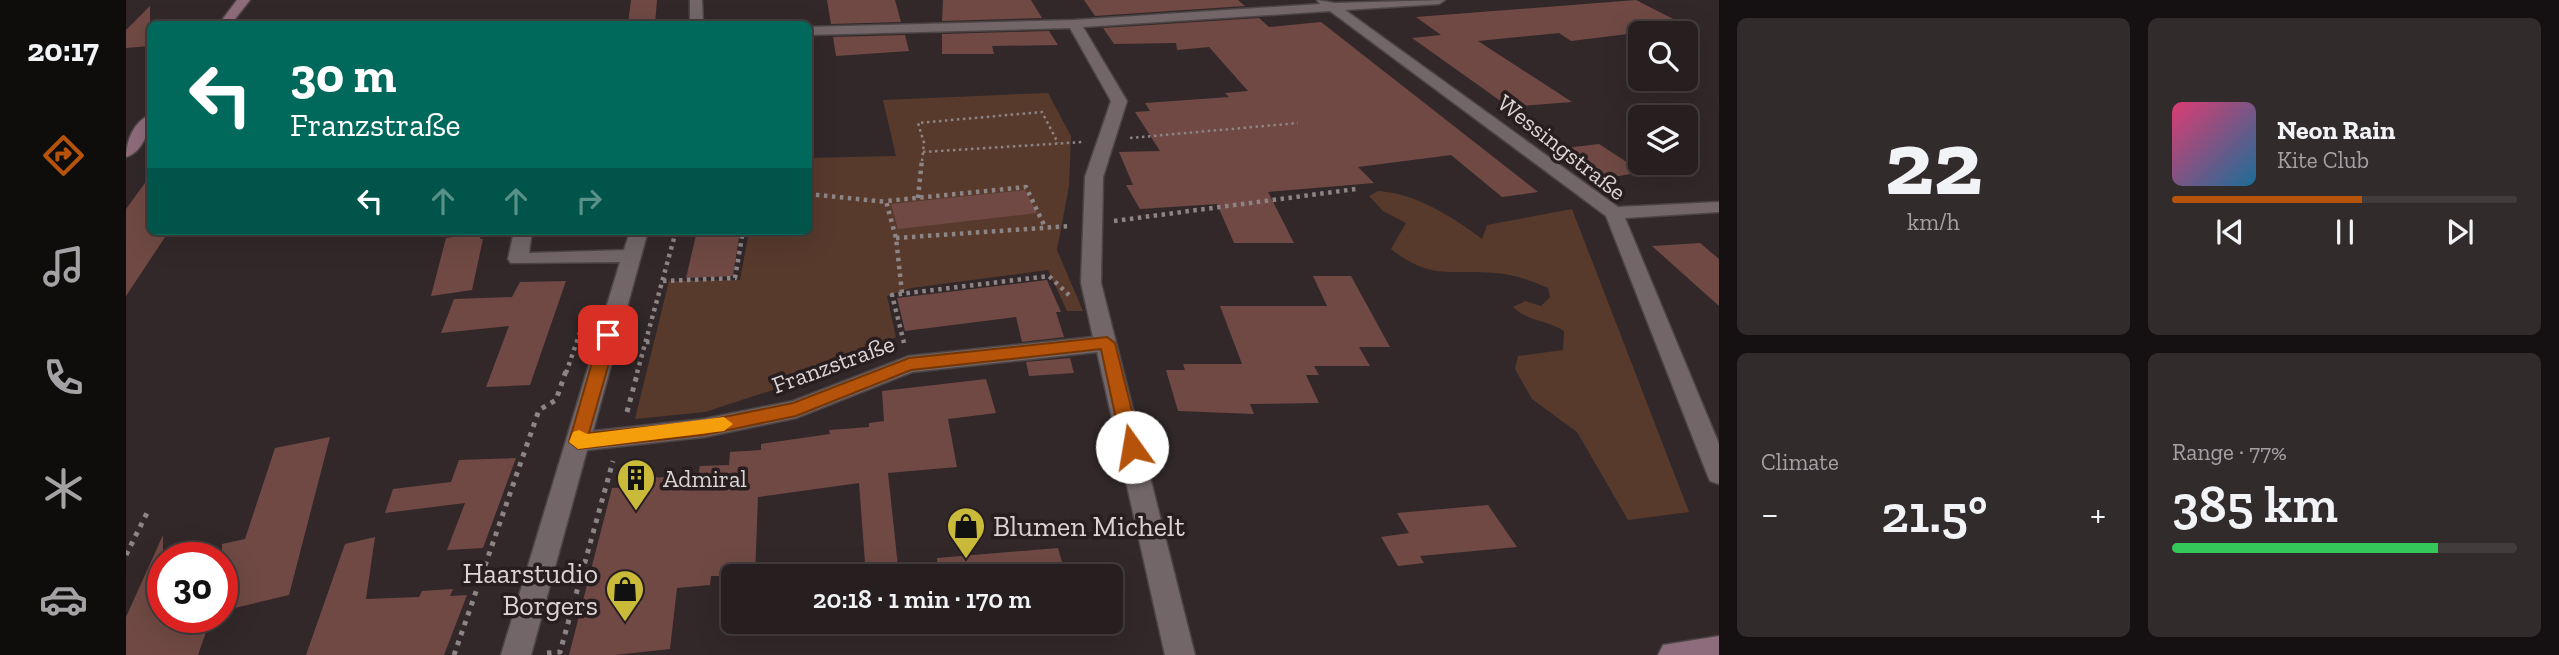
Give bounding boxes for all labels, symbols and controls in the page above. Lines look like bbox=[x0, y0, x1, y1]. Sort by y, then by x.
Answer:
map controls bbox=[1628, 21, 1698, 175]
button: search bbox=[1628, 21, 1698, 91]
text: 20:17 bbox=[27, 31, 99, 69]
text: 30 m bbox=[290, 46, 396, 105]
icon: left bbox=[175, 49, 266, 140]
street label: Wessingstraße bbox=[1492, 88, 1632, 206]
button: layers bbox=[1628, 105, 1698, 175]
text: Franzstraße bbox=[290, 106, 461, 144]
text: 22 bbox=[1885, 108, 1982, 217]
text: Neon Rain bbox=[2277, 114, 2395, 146]
icon: directions bbox=[39, 131, 88, 180]
text: Kite Club bbox=[2277, 146, 2369, 174]
icon: left bbox=[351, 182, 389, 220]
icon: ahead bbox=[424, 182, 462, 220]
icon: ahead bbox=[497, 182, 535, 220]
icon: right bbox=[570, 182, 608, 220]
text: km/h bbox=[1907, 208, 1960, 236]
icon: previous bbox=[2211, 213, 2249, 251]
icon: pause bbox=[2326, 213, 2364, 251]
icon: next bbox=[2441, 213, 2479, 251]
icon: music bbox=[39, 242, 88, 291]
pin bbox=[578, 305, 638, 365]
icon: arrive bbox=[589, 316, 627, 354]
street label: Franzstraße bbox=[768, 328, 898, 400]
icon: phone bbox=[39, 353, 88, 402]
position arrow bbox=[1095, 410, 1169, 484]
text: Range · 77% bbox=[2172, 438, 2287, 466]
text: Climate bbox=[1761, 448, 1839, 476]
building icon: Admiral bbox=[615, 457, 657, 512]
icon: climate bbox=[39, 464, 88, 513]
place label: Admiral bbox=[663, 464, 747, 493]
text: 385 km bbox=[2172, 473, 2338, 535]
text: 21.5° bbox=[1881, 483, 1987, 545]
text: − bbox=[1761, 491, 1779, 537]
text: + bbox=[2090, 491, 2106, 537]
shop icon: Blumen Michelt bbox=[945, 505, 987, 560]
place label: Blumen Michelt bbox=[993, 510, 1185, 543]
speed limit sign: 30 bbox=[147, 542, 238, 633]
place label: Haarstudio Borgers bbox=[462, 557, 598, 622]
shop icon: Haarstudio Borgers bbox=[604, 568, 646, 623]
icon: car bbox=[39, 575, 88, 624]
text: 20:18 · 1 min · 170 m bbox=[813, 583, 1031, 615]

